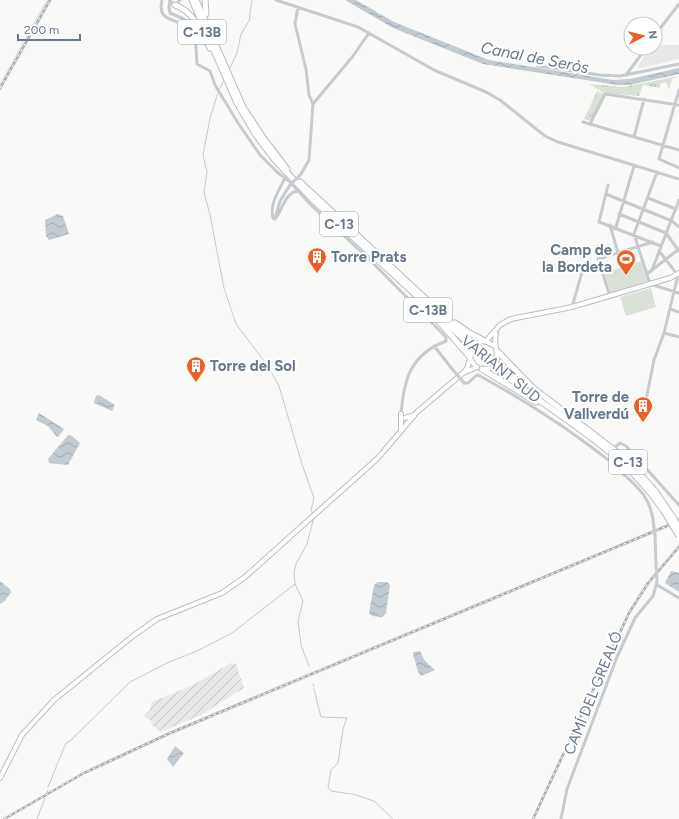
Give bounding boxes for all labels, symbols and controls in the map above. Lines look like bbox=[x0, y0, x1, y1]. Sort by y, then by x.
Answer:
scale bar bbox=[18, 16, 80, 42]
north arrow bbox=[623, 16, 663, 56]
road number: C-13B bbox=[178, 20, 226, 44]
text: 200 m bbox=[24, 23, 59, 37]
text: N bbox=[645, 30, 659, 40]
water label: Canal de Seròs bbox=[479, 38, 591, 77]
road number: C-13 bbox=[320, 212, 358, 236]
place label: Camp de la Bordeta bbox=[542, 241, 613, 276]
building icon: Torre Prats bbox=[306, 246, 328, 274]
place label: Torre Prats bbox=[331, 248, 406, 266]
sports icon: Camp de la Bordeta bbox=[615, 248, 637, 276]
road number: C-13B bbox=[404, 298, 452, 322]
street label: VARIANT SUD bbox=[458, 331, 544, 407]
building icon: Torre del Sol bbox=[185, 355, 207, 383]
place label: Torre del Sol bbox=[210, 357, 296, 375]
place label: Torre de Vallverdú bbox=[564, 388, 630, 423]
building icon: Torre de Vallverdú bbox=[632, 395, 654, 423]
road number: C-13 bbox=[609, 450, 647, 474]
street label: CAMÍ DEL GREALÓ bbox=[560, 629, 626, 757]

